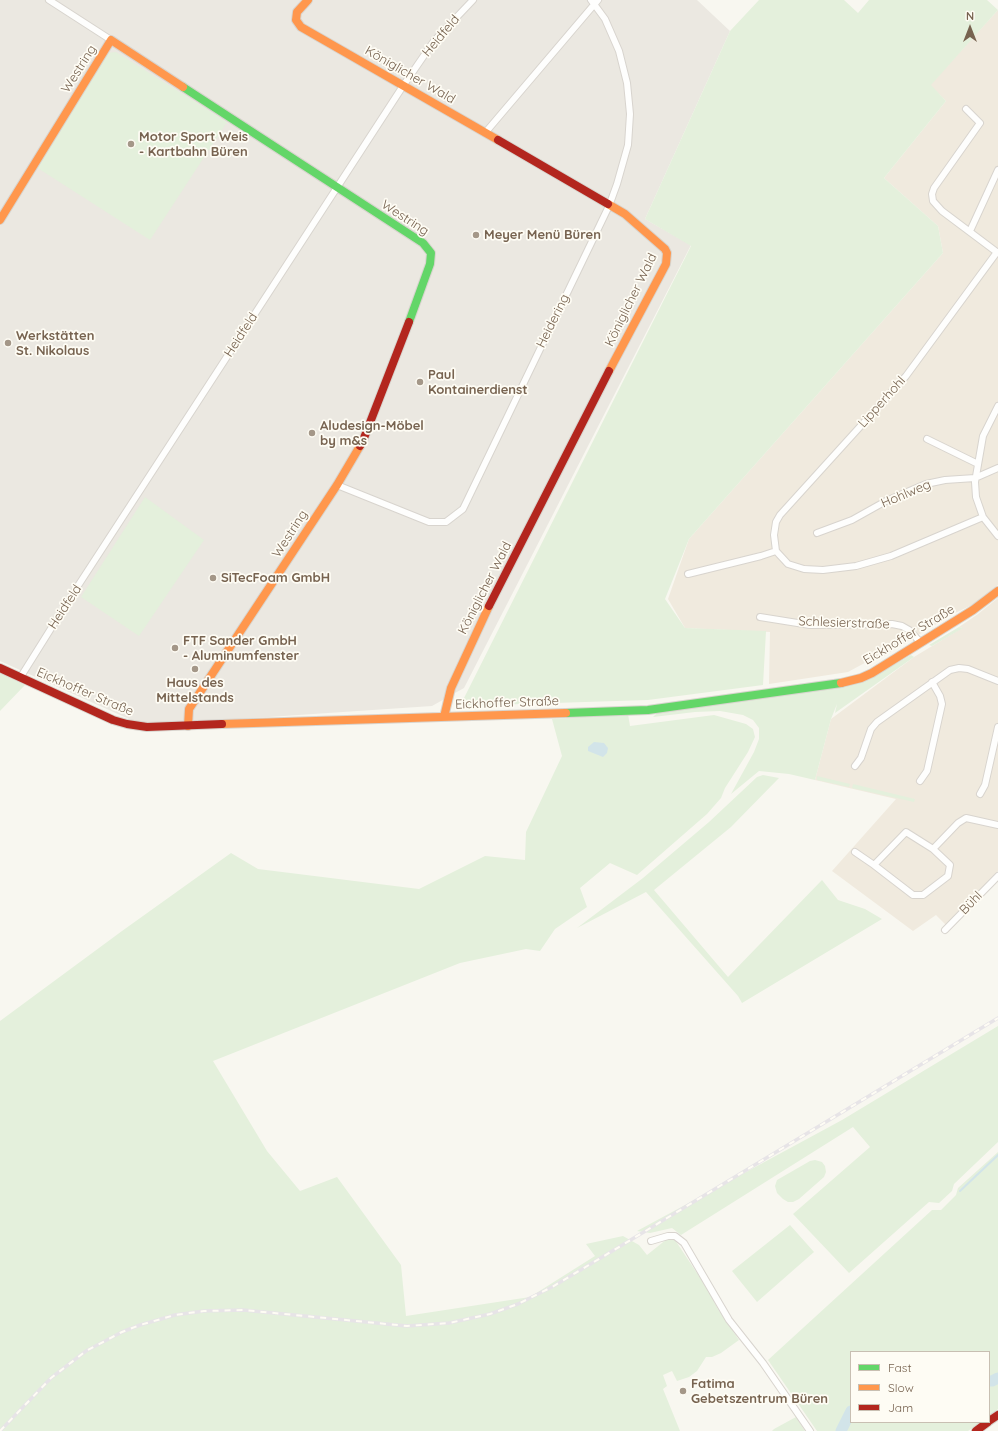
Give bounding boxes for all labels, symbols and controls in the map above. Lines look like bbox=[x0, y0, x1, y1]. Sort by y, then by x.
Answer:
north arrow bbox=[950, 8, 990, 48]
text: N bbox=[966, 9, 974, 23]
street label: Heidfeld bbox=[419, 12, 463, 60]
street label: Westring bbox=[58, 42, 100, 96]
street label: Königlicher Wald bbox=[362, 43, 458, 107]
place label: Motor Sport Weis - Kartbahn Büren bbox=[139, 129, 248, 160]
marker: Motor Sport Weis - Kartbahn Büren bbox=[126, 139, 136, 149]
street label: Westring bbox=[378, 197, 432, 239]
place label: Meyer Menü Büren bbox=[484, 227, 601, 243]
marker: Meyer Menü Büren bbox=[471, 230, 481, 240]
street label: Königlicher Wald bbox=[602, 251, 660, 349]
street label: Heidering bbox=[533, 291, 573, 351]
street label: Heidfeld bbox=[221, 310, 261, 360]
place label: Werkstätten St. Nikolaus bbox=[16, 328, 94, 359]
marker: Werkstätten St. Nikolaus bbox=[3, 338, 13, 348]
place label: Paul Kontainerdienst bbox=[428, 367, 528, 398]
street label: Lipperhohl bbox=[855, 373, 909, 431]
marker: Paul Kontainerdienst bbox=[415, 377, 425, 387]
place label: Aludesign-Möbel by m&s bbox=[320, 418, 424, 449]
marker: Aludesign-Möbel by m&s bbox=[307, 428, 317, 438]
street label: Hohlweg bbox=[879, 477, 933, 511]
street label: Westring bbox=[269, 507, 311, 561]
street label: Königlicher Wald bbox=[455, 539, 515, 637]
place label: SiTecFoam GmbH bbox=[221, 570, 330, 586]
marker: SiTecFoam GmbH bbox=[208, 573, 218, 583]
street label: Heidfeld bbox=[45, 582, 85, 632]
street label: Eickhoffer Straße bbox=[860, 602, 958, 668]
street label: Schlesierstraße bbox=[798, 614, 890, 632]
place label: FTF Sander GmbH - Aluminumfenster bbox=[183, 633, 299, 664]
marker: FTF Sander GmbH - Aluminumfenster bbox=[170, 643, 180, 653]
marker: Haus des Mittelstands bbox=[190, 664, 200, 674]
street label: Eickhoffer Straße bbox=[34, 665, 136, 719]
place label: Haus des Mittelstands bbox=[156, 675, 234, 706]
street label: Eickhoffer Straße bbox=[455, 693, 559, 713]
street label: Bühl bbox=[956, 888, 986, 918]
legend bbox=[850, 1351, 990, 1423]
text: Fast bbox=[888, 1360, 912, 1375]
place label: Fatima Gebetszentrum Büren bbox=[691, 1376, 828, 1407]
text: Slow bbox=[888, 1380, 914, 1395]
marker: Fatima Gebetszentrum Büren bbox=[678, 1386, 688, 1396]
text: Jam bbox=[888, 1400, 913, 1415]

